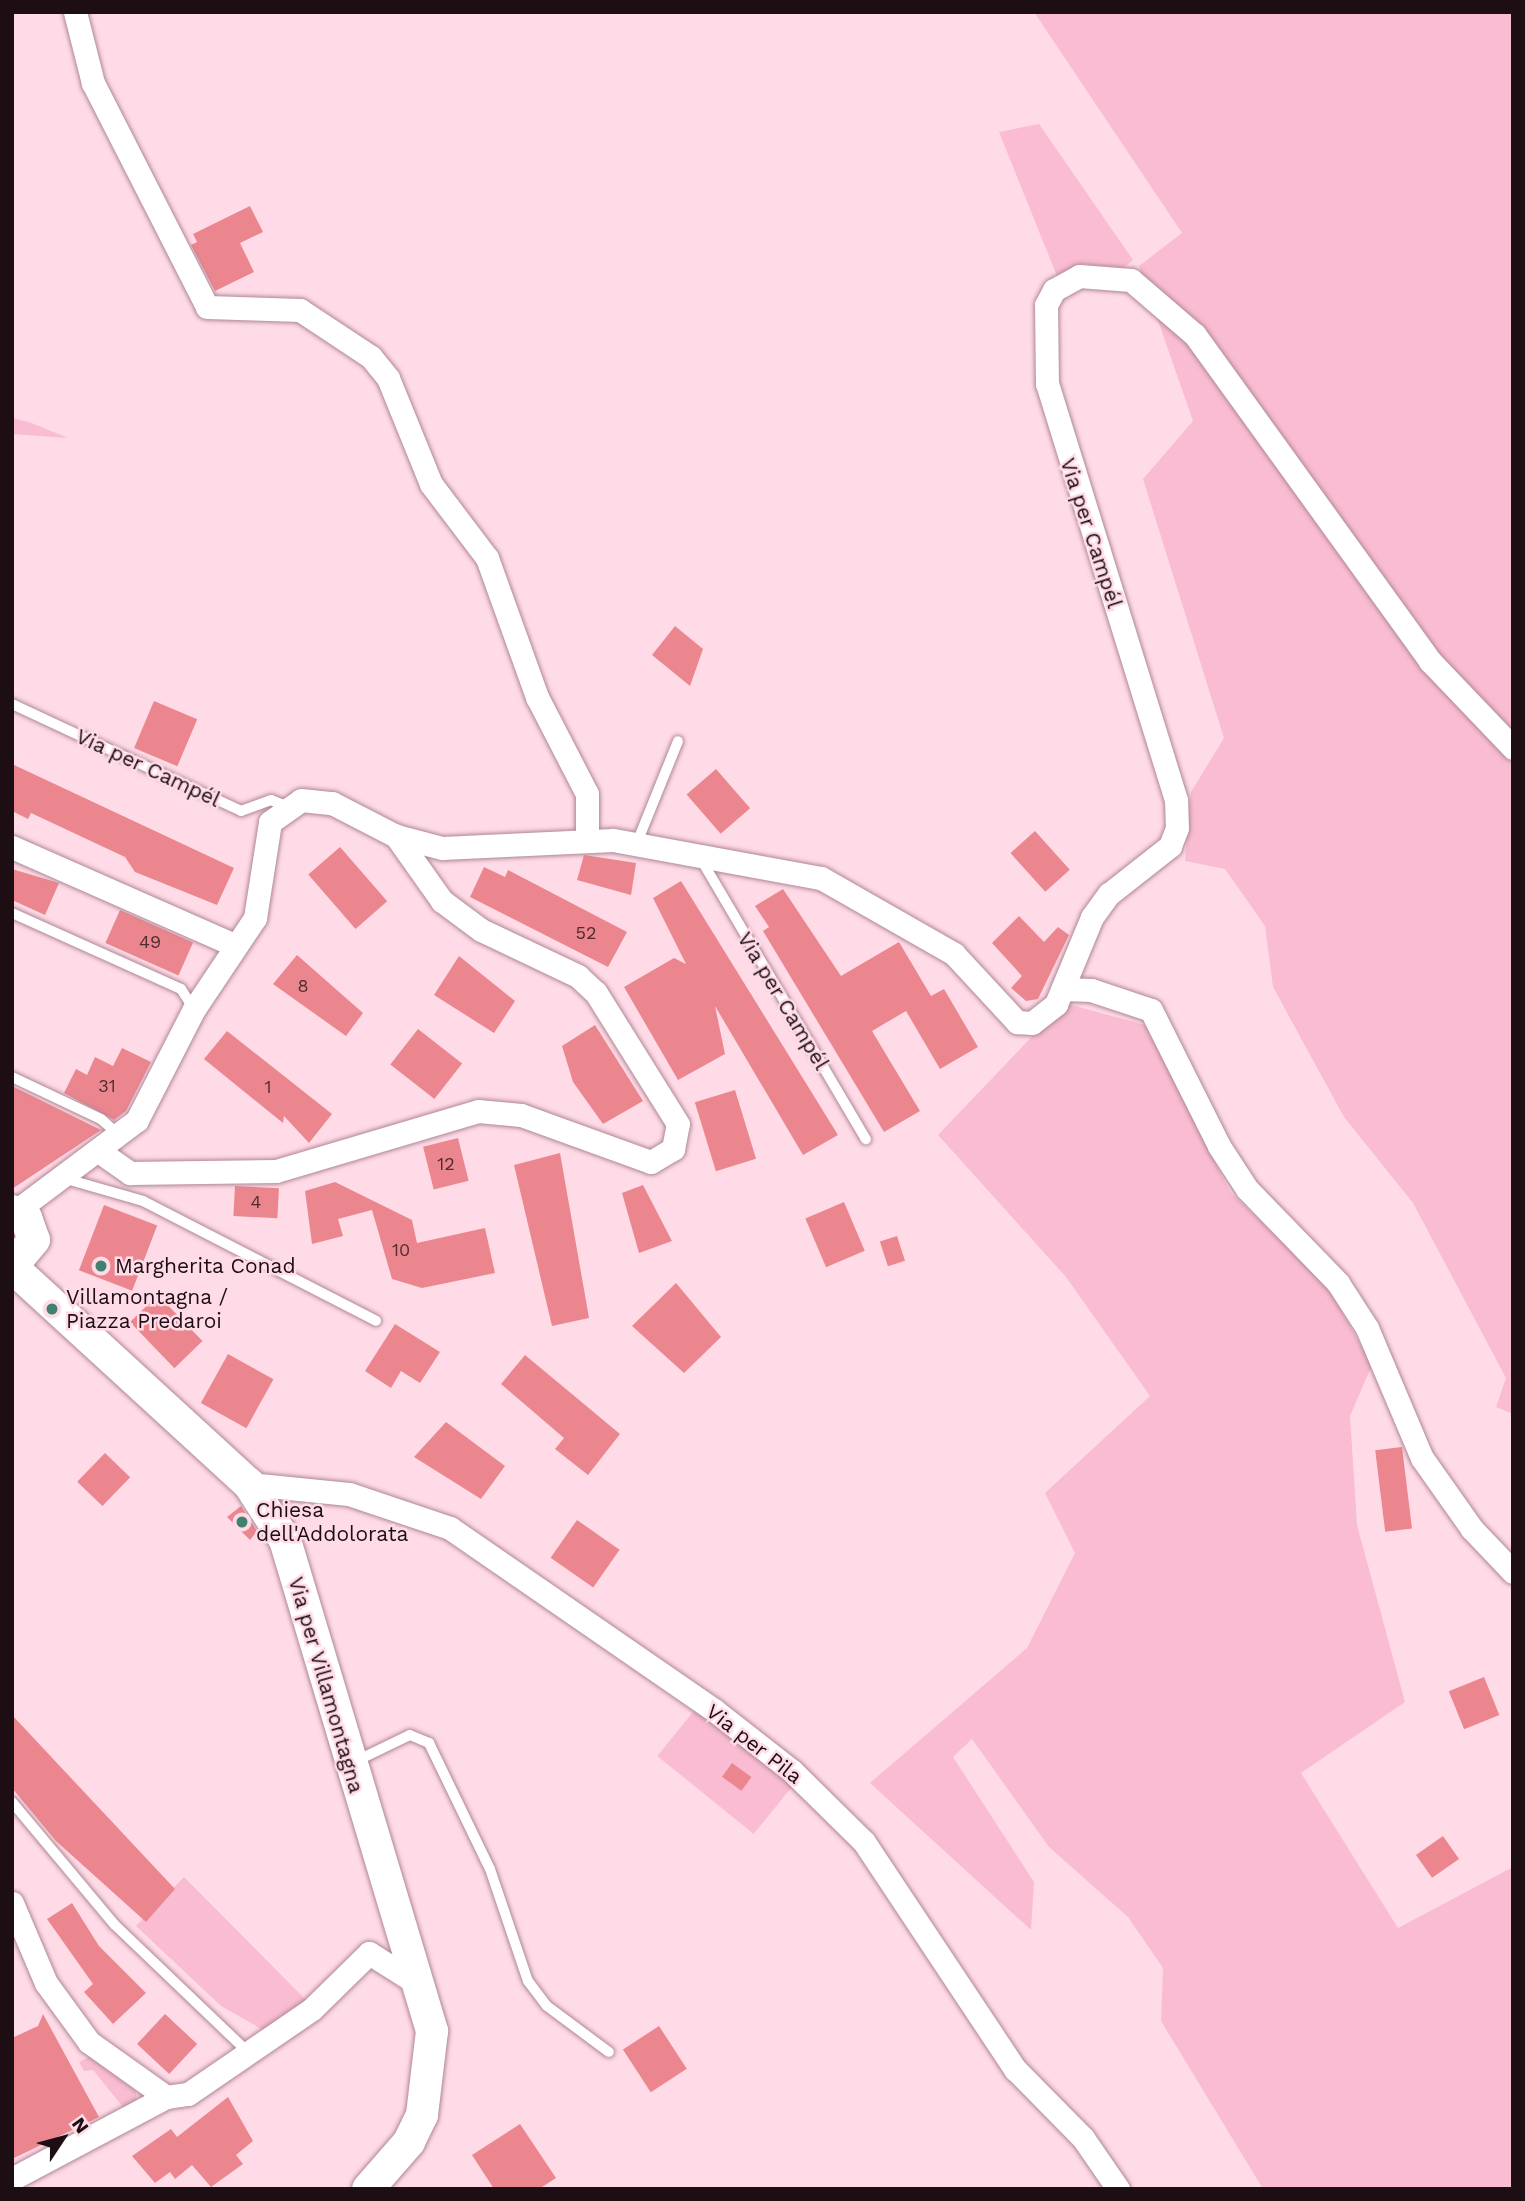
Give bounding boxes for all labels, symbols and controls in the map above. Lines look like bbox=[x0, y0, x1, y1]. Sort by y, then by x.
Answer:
street label: Via per Campél bbox=[1055, 454, 1127, 612]
street label: Via per Campél bbox=[71, 723, 225, 813]
house number: 52 bbox=[576, 922, 596, 944]
street label: Via per Campél bbox=[732, 927, 834, 1075]
house number: 49 bbox=[139, 931, 161, 953]
house number: 8 bbox=[297, 975, 309, 997]
house number: 31 bbox=[98, 1075, 116, 1097]
house number: 1 bbox=[264, 1076, 272, 1098]
house number: 12 bbox=[437, 1153, 455, 1175]
house number: 4 bbox=[251, 1191, 261, 1213]
house number: 10 bbox=[392, 1239, 410, 1261]
place label: Margherita Conad bbox=[115, 1253, 296, 1279]
marker: Margherita Conad bbox=[93, 1258, 109, 1274]
place label: Villamontagna / Piazza Predaroi bbox=[66, 1284, 228, 1334]
marker: Villamontagna / Piazza Predaroi bbox=[44, 1301, 60, 1317]
place label: Chiesa dell'Addolorata bbox=[256, 1497, 408, 1547]
marker: Chiesa dell'Addolorata bbox=[234, 1514, 250, 1530]
street label: Via per Villamontagna bbox=[283, 1573, 369, 1797]
street label: Via per Pila bbox=[701, 1698, 807, 1790]
north arrow bbox=[28, 2103, 98, 2173]
text: N bbox=[67, 2113, 94, 2138]

